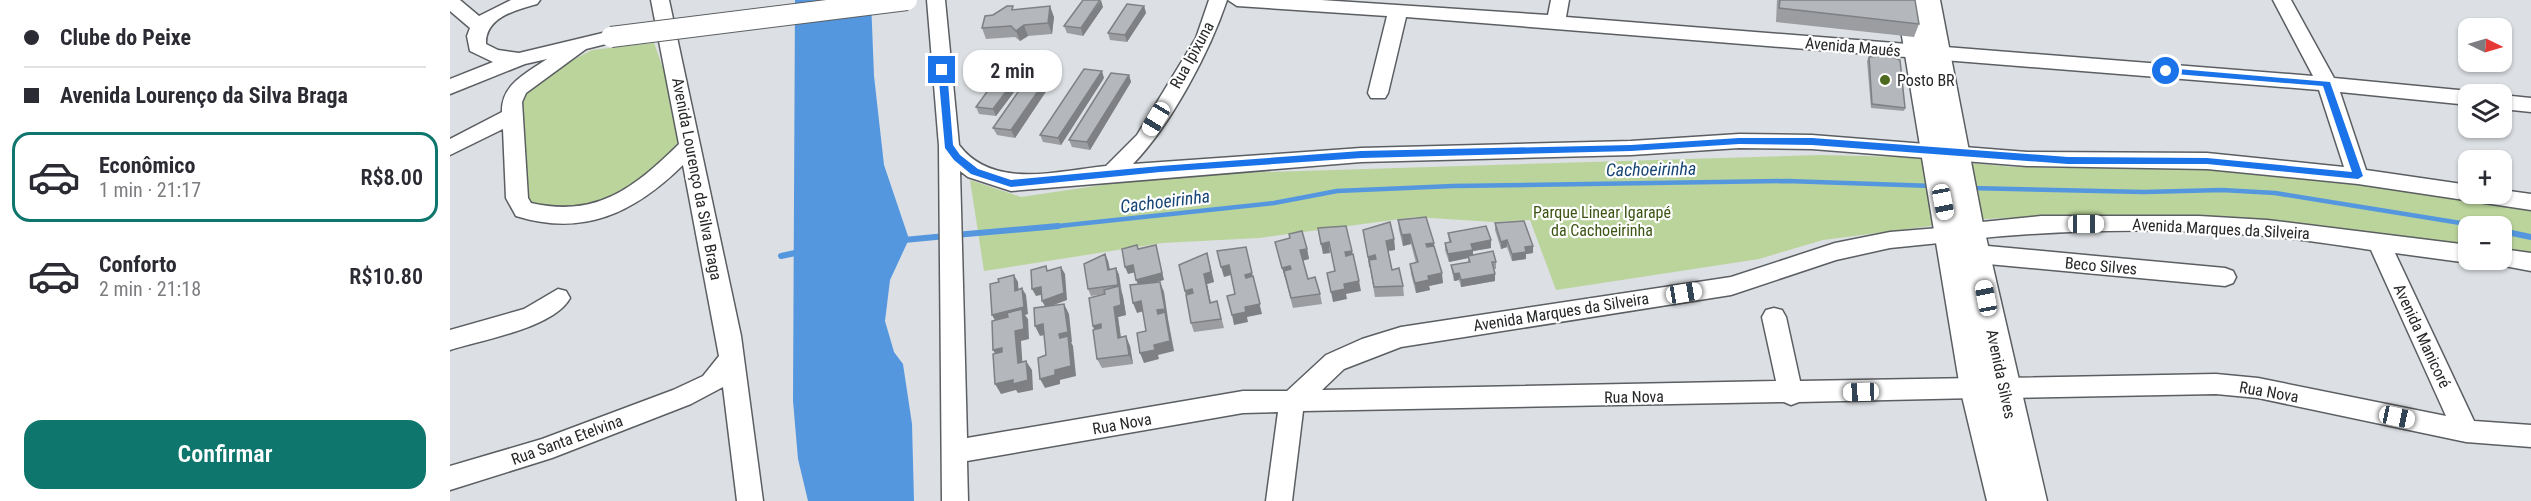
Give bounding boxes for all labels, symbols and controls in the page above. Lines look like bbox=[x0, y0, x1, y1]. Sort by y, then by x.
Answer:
street label: Rua Ipixuna bbox=[1166, 18, 1218, 92]
north arrow bbox=[2458, 18, 2512, 72]
map controls bbox=[2458, 18, 2512, 270]
text: Clube do Peixe bbox=[60, 25, 191, 50]
street label: Avenida Maués bbox=[1804, 33, 1902, 61]
callout: 2 min bbox=[963, 49, 1062, 91]
route end bbox=[928, 56, 955, 83]
route start bbox=[2152, 57, 2179, 84]
text: 2 min bbox=[990, 59, 1035, 83]
place label: Posto BR bbox=[1897, 71, 1955, 90]
marker: Posto BR bbox=[1878, 73, 1892, 87]
street label: Avenida Lourenço da Silva Braga bbox=[668, 76, 726, 282]
text: Avenida Lourenço da Silva Braga bbox=[60, 83, 348, 108]
button: layers bbox=[2458, 84, 2512, 138]
car bbox=[1139, 99, 1173, 139]
icon: car bbox=[27, 150, 81, 204]
button: + bbox=[2458, 150, 2512, 204]
text: Econômico bbox=[99, 153, 195, 178]
water label: Cachoeirinha bbox=[1606, 158, 1696, 180]
text: R$8.00 bbox=[360, 165, 423, 190]
text: 1 min · 21:17 bbox=[99, 178, 201, 202]
car bbox=[1931, 183, 1955, 221]
water label: Cachoeirinha bbox=[1119, 185, 1211, 217]
park label: Parque Linear Igarapé da Cachoeirinha bbox=[1533, 203, 1671, 240]
car bbox=[2068, 215, 2104, 233]
street label: Avenida Marques da Silveira bbox=[2132, 215, 2310, 243]
button: − bbox=[2458, 216, 2512, 270]
icon: car bbox=[27, 249, 81, 303]
text: Conforto bbox=[99, 252, 177, 277]
street label: Beco Silves bbox=[2064, 253, 2138, 279]
text: R$10.80 bbox=[349, 264, 423, 289]
text: 2 min · 21:18 bbox=[99, 277, 201, 301]
car bbox=[1974, 279, 1998, 317]
car bbox=[1665, 281, 1703, 305]
street label: Avenida Manicoré bbox=[2390, 281, 2454, 391]
street label: Avenida Marques da Silveira bbox=[1472, 289, 1650, 335]
street label: Avenida Silves bbox=[1982, 328, 2020, 420]
street label: Rua Nova bbox=[2238, 377, 2300, 407]
car bbox=[1843, 382, 1879, 402]
street label: Rua Nova bbox=[1604, 387, 1664, 407]
car bbox=[2378, 404, 2416, 430]
street label: Rua Nova bbox=[1091, 409, 1153, 439]
street label: Rua Santa Etelvina bbox=[509, 411, 625, 469]
button: Confirmar bbox=[24, 420, 426, 489]

